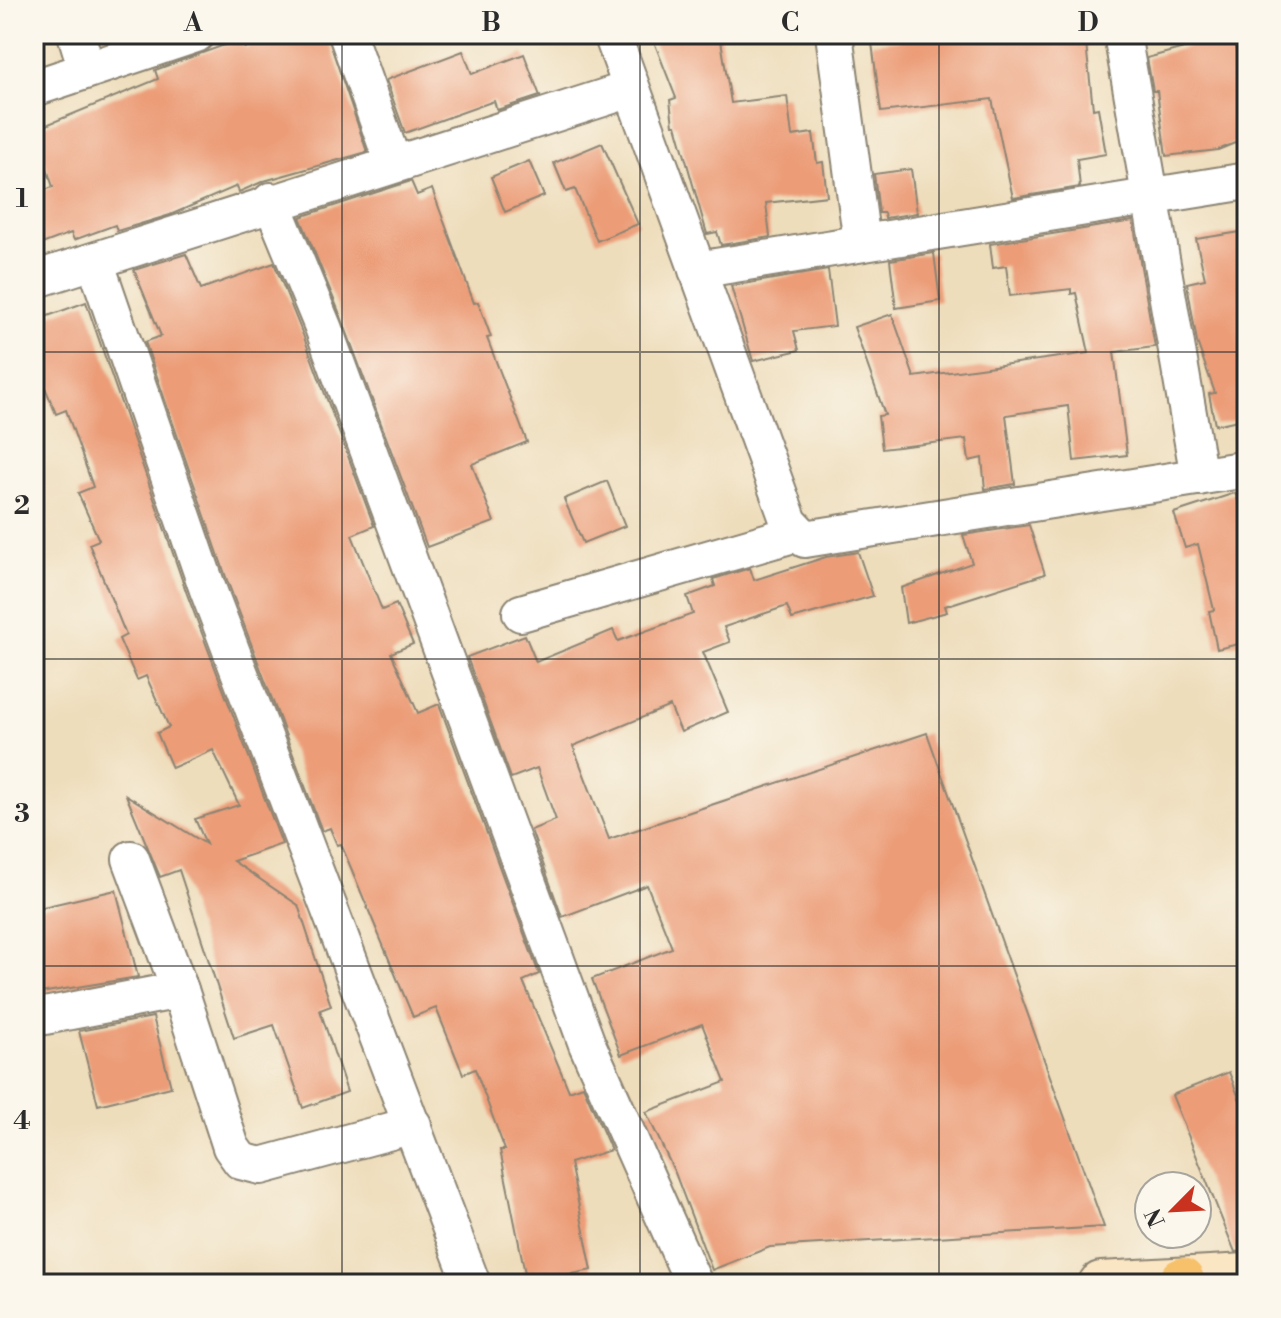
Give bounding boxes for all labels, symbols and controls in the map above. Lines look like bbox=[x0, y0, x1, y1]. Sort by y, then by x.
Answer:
text: A bbox=[183, 7, 203, 39]
text: B bbox=[481, 7, 501, 39]
text: C bbox=[781, 7, 799, 39]
text: D bbox=[1078, 7, 1098, 39]
text: 1 bbox=[16, 183, 29, 215]
text: 2 bbox=[14, 490, 30, 522]
text: 3 bbox=[14, 798, 30, 830]
text: 4 bbox=[13, 1105, 31, 1137]
north arrow bbox=[1133, 1170, 1213, 1250]
text: N bbox=[1140, 1204, 1172, 1231]

